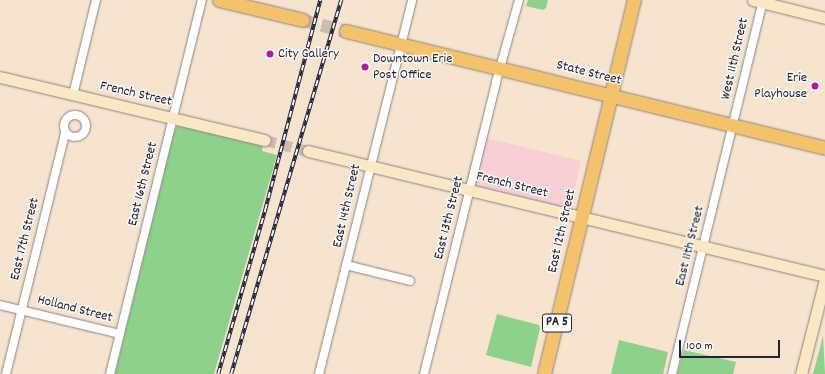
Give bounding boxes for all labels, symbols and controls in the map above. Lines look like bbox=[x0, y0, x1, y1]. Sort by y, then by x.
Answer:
street label: West 11th Street bbox=[717, 16, 753, 102]
place label: City Gallery bbox=[278, 46, 339, 62]
marker: City Gallery bbox=[265, 49, 275, 59]
place label: Downtown Erie Post Office bbox=[373, 51, 452, 84]
street label: State Street bbox=[555, 57, 623, 89]
marker: Downtown Erie Post Office bbox=[360, 62, 370, 72]
place label: Erie Playhouse bbox=[754, 70, 807, 102]
street label: French Street bbox=[98, 78, 174, 110]
marker: Erie Playhouse bbox=[810, 81, 820, 91]
street label: East 16th Street bbox=[124, 140, 162, 228]
street label: East 14th Street bbox=[329, 163, 365, 249]
street label: French Street bbox=[474, 168, 550, 202]
street label: East 13th Street bbox=[431, 175, 467, 261]
street label: East 12th Street bbox=[544, 188, 580, 274]
street label: East 17th Street bbox=[7, 196, 43, 282]
street label: East 11th Street bbox=[672, 204, 708, 288]
street label: Holland Street bbox=[36, 292, 114, 326]
road number: PA 5 bbox=[542, 312, 572, 334]
scale bar bbox=[681, 332, 782, 358]
text: 100 m bbox=[686, 338, 713, 355]

